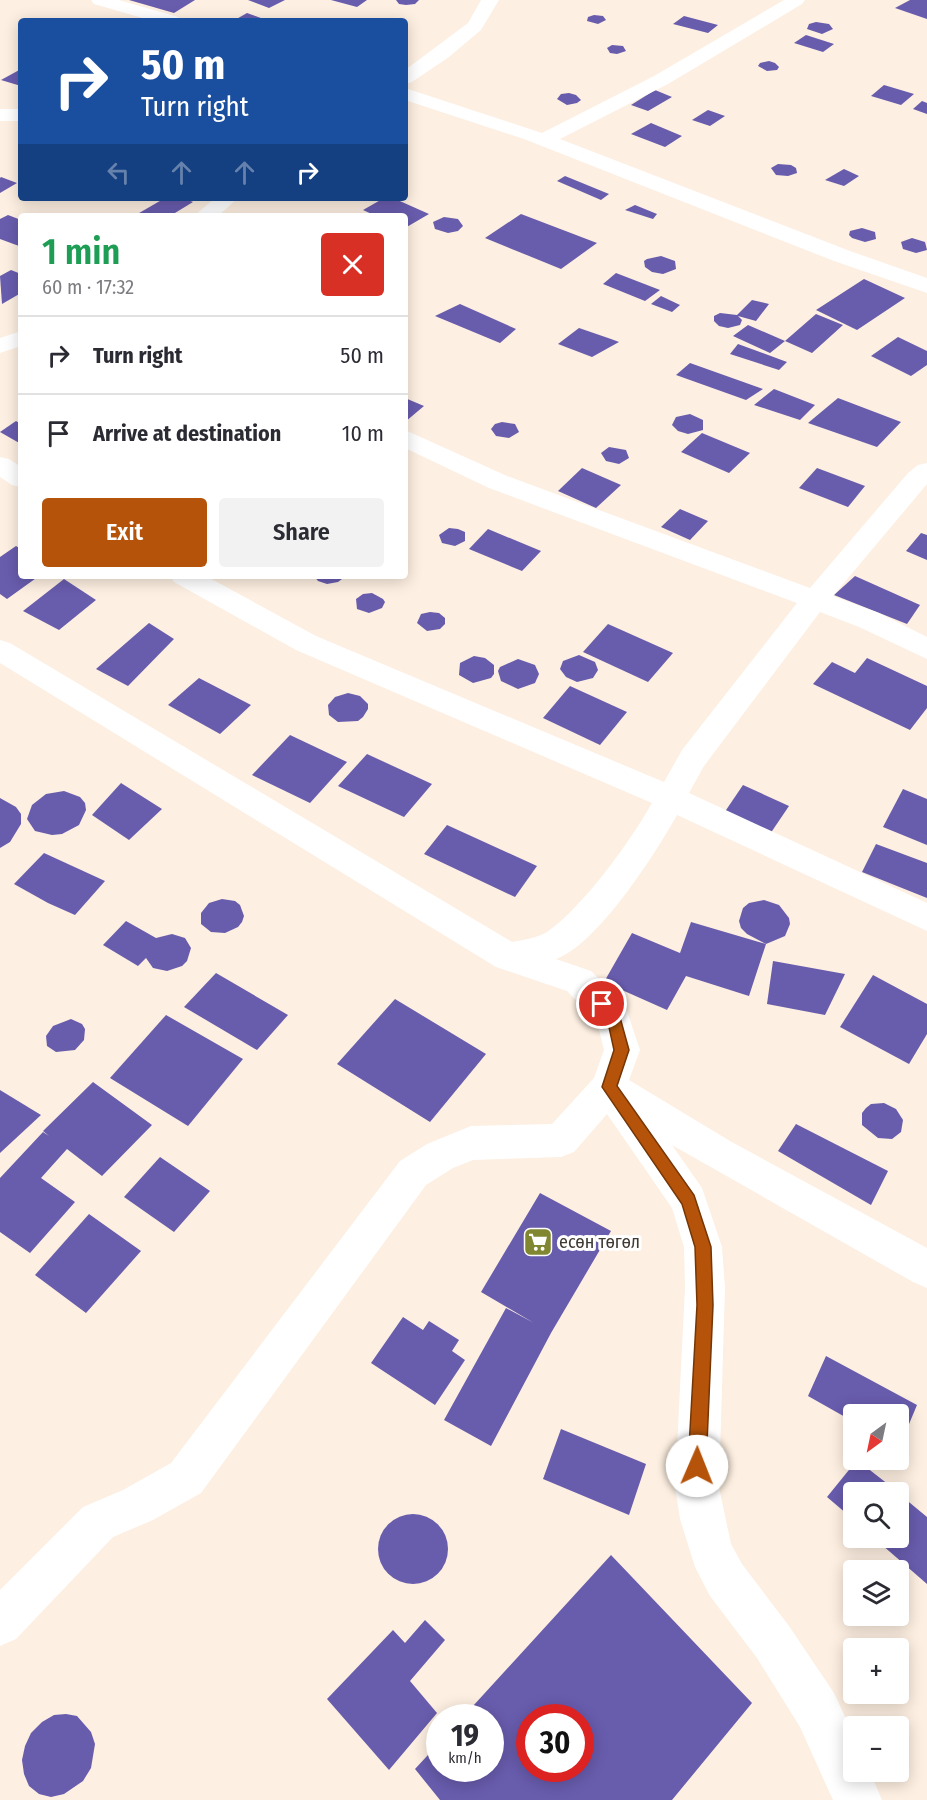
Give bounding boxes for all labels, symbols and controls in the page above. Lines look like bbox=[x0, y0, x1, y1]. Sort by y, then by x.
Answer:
text: 50 m bbox=[141, 40, 225, 90]
icon: right bbox=[42, 42, 120, 120]
text: Turn right bbox=[141, 91, 249, 123]
icon: left bbox=[102, 156, 135, 189]
icon: ahead bbox=[165, 156, 198, 189]
icon: ahead bbox=[228, 156, 261, 189]
icon: right bbox=[291, 156, 324, 189]
text: 1 min bbox=[42, 230, 120, 274]
button: close bbox=[321, 233, 384, 296]
text: 60 m · 17:32 bbox=[42, 275, 134, 299]
icon: right bbox=[42, 339, 75, 372]
text: Turn right bbox=[93, 342, 182, 369]
text: 50 m bbox=[340, 342, 384, 369]
icon: arrive bbox=[42, 417, 75, 450]
text: Arrive at destination bbox=[93, 420, 281, 447]
text: 10 m bbox=[342, 420, 384, 447]
button: Exit bbox=[42, 498, 207, 567]
button: Share bbox=[219, 498, 384, 567]
pin bbox=[576, 978, 627, 1029]
icon: arrive bbox=[585, 987, 618, 1020]
supermarket icon: есөн төгөл bbox=[522, 1226, 554, 1258]
place label: есөн төгөл bbox=[559, 1231, 640, 1253]
north arrow bbox=[843, 1404, 909, 1470]
map controls bbox=[843, 1404, 909, 1782]
position arrow bbox=[665, 1434, 729, 1498]
button: search bbox=[843, 1482, 909, 1548]
button: layers bbox=[843, 1560, 909, 1626]
button: + bbox=[843, 1638, 909, 1704]
speed limit sign: 30 bbox=[516, 1704, 594, 1782]
button: − bbox=[843, 1716, 909, 1782]
text: 19 bbox=[451, 1718, 479, 1754]
text: km/h bbox=[448, 1749, 482, 1767]

